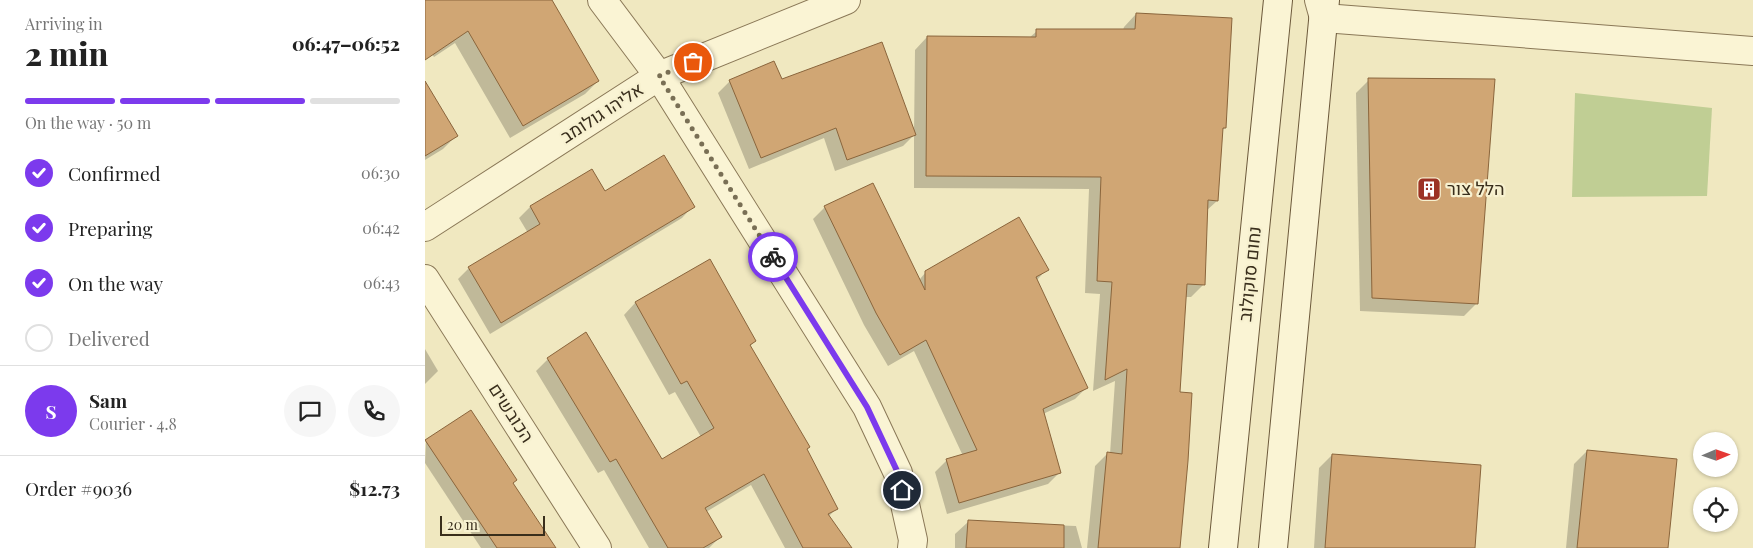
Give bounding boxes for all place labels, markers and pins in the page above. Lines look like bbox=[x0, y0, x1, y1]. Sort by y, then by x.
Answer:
pin bbox=[672, 41, 714, 83]
building icon: הלל צור bbox=[1416, 176, 1442, 202]
place label: הלל צור bbox=[1447, 176, 1505, 200]
pin bbox=[881, 469, 923, 511]

